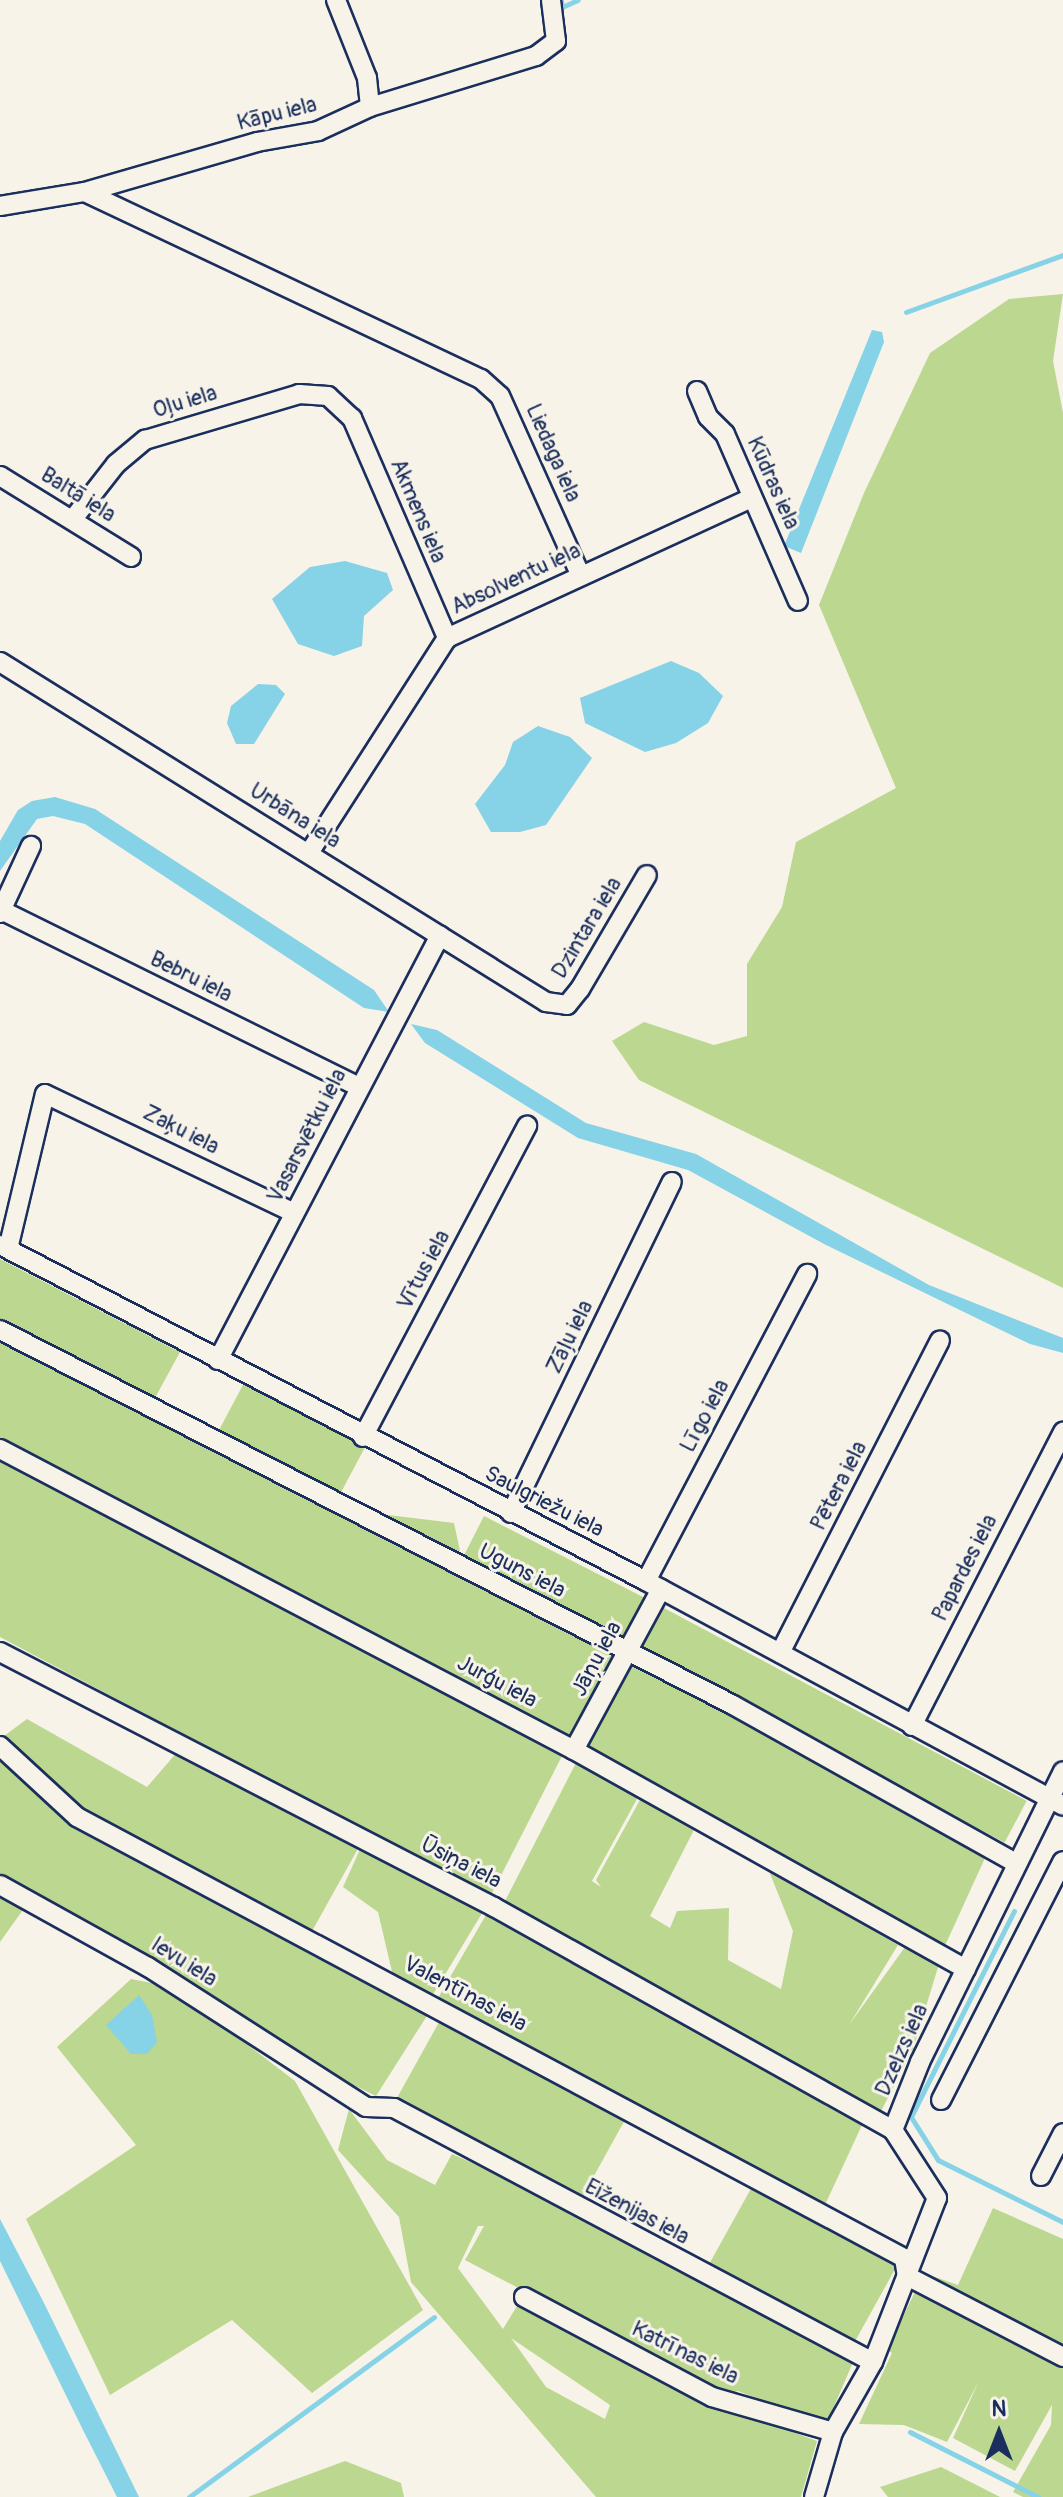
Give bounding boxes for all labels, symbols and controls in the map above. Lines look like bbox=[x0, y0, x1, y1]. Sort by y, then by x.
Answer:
street label: Kāpu iela bbox=[234, 91, 320, 137]
street label: Oļu iela bbox=[150, 380, 220, 424]
street label: Liedaga iela bbox=[520, 400, 586, 506]
street label: Kūdras iela bbox=[741, 433, 805, 533]
street label: Akmens iela bbox=[384, 455, 452, 567]
street label: Baltā iela bbox=[36, 462, 120, 528]
street label: Absolventu iela bbox=[447, 538, 585, 620]
street label: Urbāna iela bbox=[245, 778, 345, 854]
street label: Dzintara iela bbox=[546, 873, 628, 983]
street label: Bebru iela bbox=[146, 946, 236, 1008]
street label: Vasarsvētku iela bbox=[262, 1065, 352, 1207]
street label: Zaķu iela bbox=[139, 1100, 223, 1160]
street label: Vītus iela bbox=[392, 1226, 456, 1314]
street label: Zāļu iela bbox=[541, 1296, 599, 1378]
street label: Līgo iela bbox=[675, 1375, 735, 1457]
street label: Pētera iela bbox=[805, 1437, 873, 1535]
street label: Saulgriežu iela bbox=[480, 1461, 608, 1543]
street label: Papardes iela bbox=[927, 1510, 1003, 1626]
street label: Uguns iela bbox=[474, 1538, 570, 1604]
street label: Jāņu iela bbox=[566, 1617, 628, 1701]
street label: Jurģu iela bbox=[453, 1650, 541, 1714]
street label: Ūsiņa iela bbox=[416, 1832, 506, 1894]
street label: Ievu iela bbox=[146, 1931, 222, 1993]
street label: Valentīnas iela bbox=[399, 1950, 531, 2038]
street label: Dzelzs iela bbox=[870, 2000, 934, 2100]
street label: Eiženijas iela bbox=[580, 2174, 694, 2250]
street label: Katrīnas iela bbox=[627, 2316, 743, 2390]
north arrow bbox=[959, 2393, 1039, 2473]
text: N bbox=[992, 2395, 1006, 2423]

